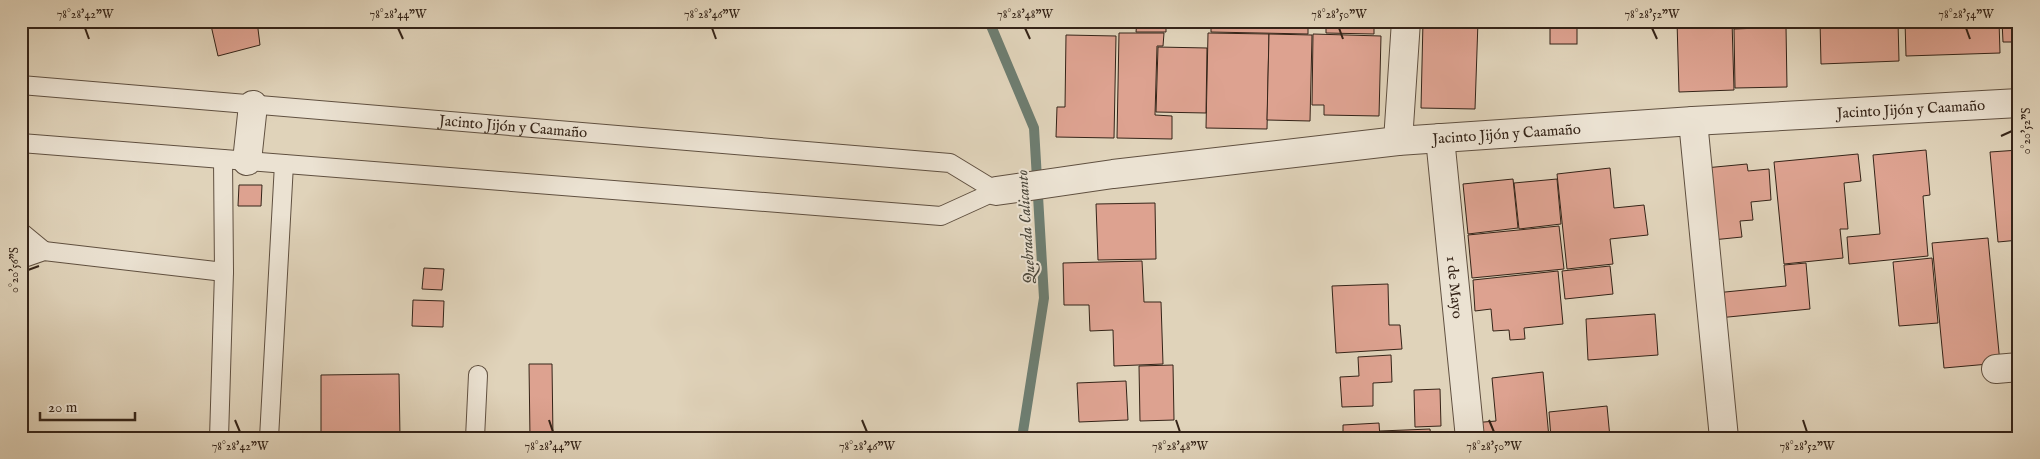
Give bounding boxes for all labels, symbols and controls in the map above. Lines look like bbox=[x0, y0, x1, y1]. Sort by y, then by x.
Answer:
text: 78°28'42"W bbox=[57, 7, 114, 22]
text: 78°28'44"W bbox=[370, 7, 427, 22]
text: 78°28'46"W bbox=[684, 7, 741, 22]
text: 78°28'48"W bbox=[997, 7, 1053, 22]
text: 78°28'50"W bbox=[1311, 7, 1367, 22]
text: 78°28'52"W bbox=[1624, 7, 1680, 22]
text: 78°28'54"W bbox=[1938, 7, 1994, 22]
street label: Jacinto Jijón y Caamaño bbox=[1834, 96, 1986, 123]
text: 0°20'52"S bbox=[2019, 108, 2034, 154]
street label: Jacinto Jijón y Caamaño bbox=[436, 111, 588, 143]
street label: Jacinto Jijón y Caamaño bbox=[1430, 120, 1581, 149]
water label: Quebrada Calicanto bbox=[1013, 169, 1041, 285]
text: 0°20'56"S bbox=[7, 247, 22, 293]
street label: 1 de Mayo bbox=[1442, 255, 1467, 319]
scale bar bbox=[40, 389, 135, 421]
text: 20 m bbox=[48, 398, 78, 417]
text: 78°28'42"W bbox=[212, 439, 269, 454]
text: 78°28'44"W bbox=[525, 439, 582, 454]
text: 78°28'46"W bbox=[839, 439, 896, 454]
text: 78°28'48"W bbox=[1152, 439, 1208, 454]
text: 78°28'50"W bbox=[1466, 439, 1522, 454]
text: 78°28'52"W bbox=[1779, 439, 1835, 454]

